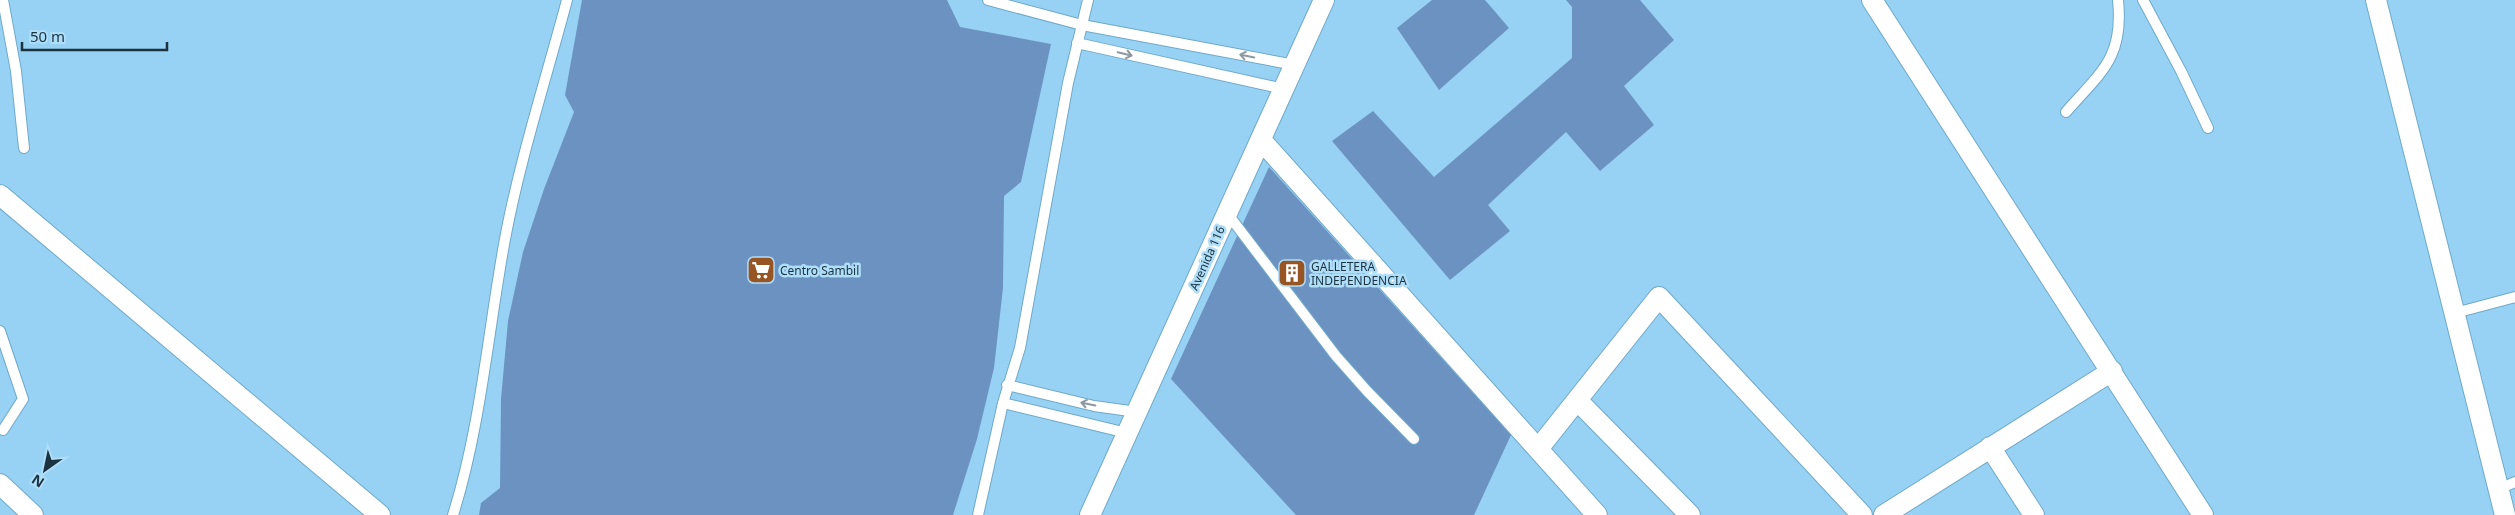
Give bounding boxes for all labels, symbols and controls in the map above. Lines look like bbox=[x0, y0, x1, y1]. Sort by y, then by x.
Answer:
scale bar bbox=[22, 20, 168, 52]
text: 50 m bbox=[30, 26, 65, 46]
one-way arrow bbox=[1116, 50, 1132, 59]
one-way arrow bbox=[1239, 50, 1255, 60]
street label: Avenida 116 bbox=[1185, 223, 1229, 293]
supermarket icon: Centro Sambil bbox=[746, 255, 776, 285]
building icon: GALLETERA INDEPENDENCIA bbox=[1277, 258, 1307, 288]
place label: GALLETERA INDEPENDENCIA bbox=[1311, 258, 1407, 289]
place label: Centro Sambil bbox=[780, 262, 859, 279]
one-way arrow bbox=[1081, 399, 1097, 408]
north arrow bbox=[20, 445, 70, 495]
text: N bbox=[28, 470, 48, 492]

